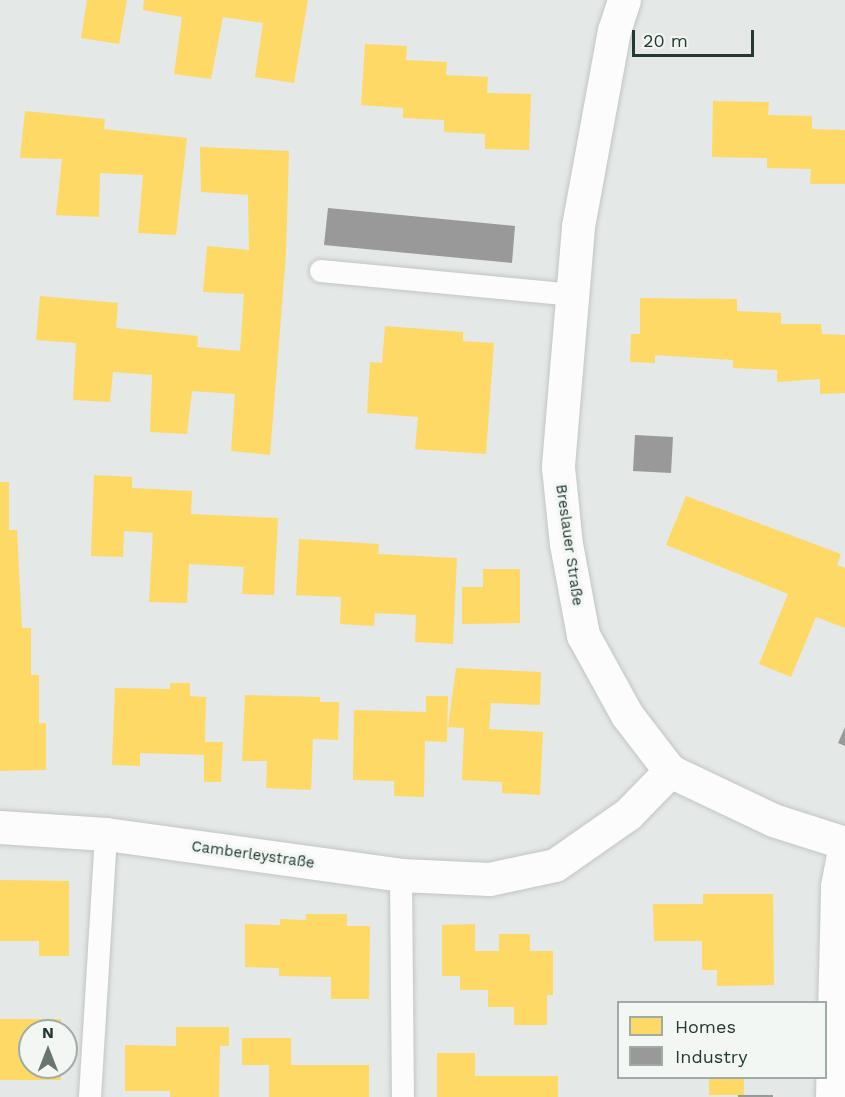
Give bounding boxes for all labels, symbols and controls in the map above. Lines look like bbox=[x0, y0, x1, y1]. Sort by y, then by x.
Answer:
scale bar bbox=[635, 18, 756, 56]
text: 20 m bbox=[643, 30, 688, 51]
street label: Breslauer Straße bbox=[552, 483, 586, 607]
street label: Camberleystraße bbox=[190, 837, 316, 873]
legend bbox=[617, 1001, 827, 1079]
text: Homes bbox=[675, 1016, 736, 1037]
north arrow bbox=[18, 1019, 78, 1079]
text: N bbox=[42, 1023, 54, 1042]
text: Industry bbox=[675, 1046, 747, 1067]

